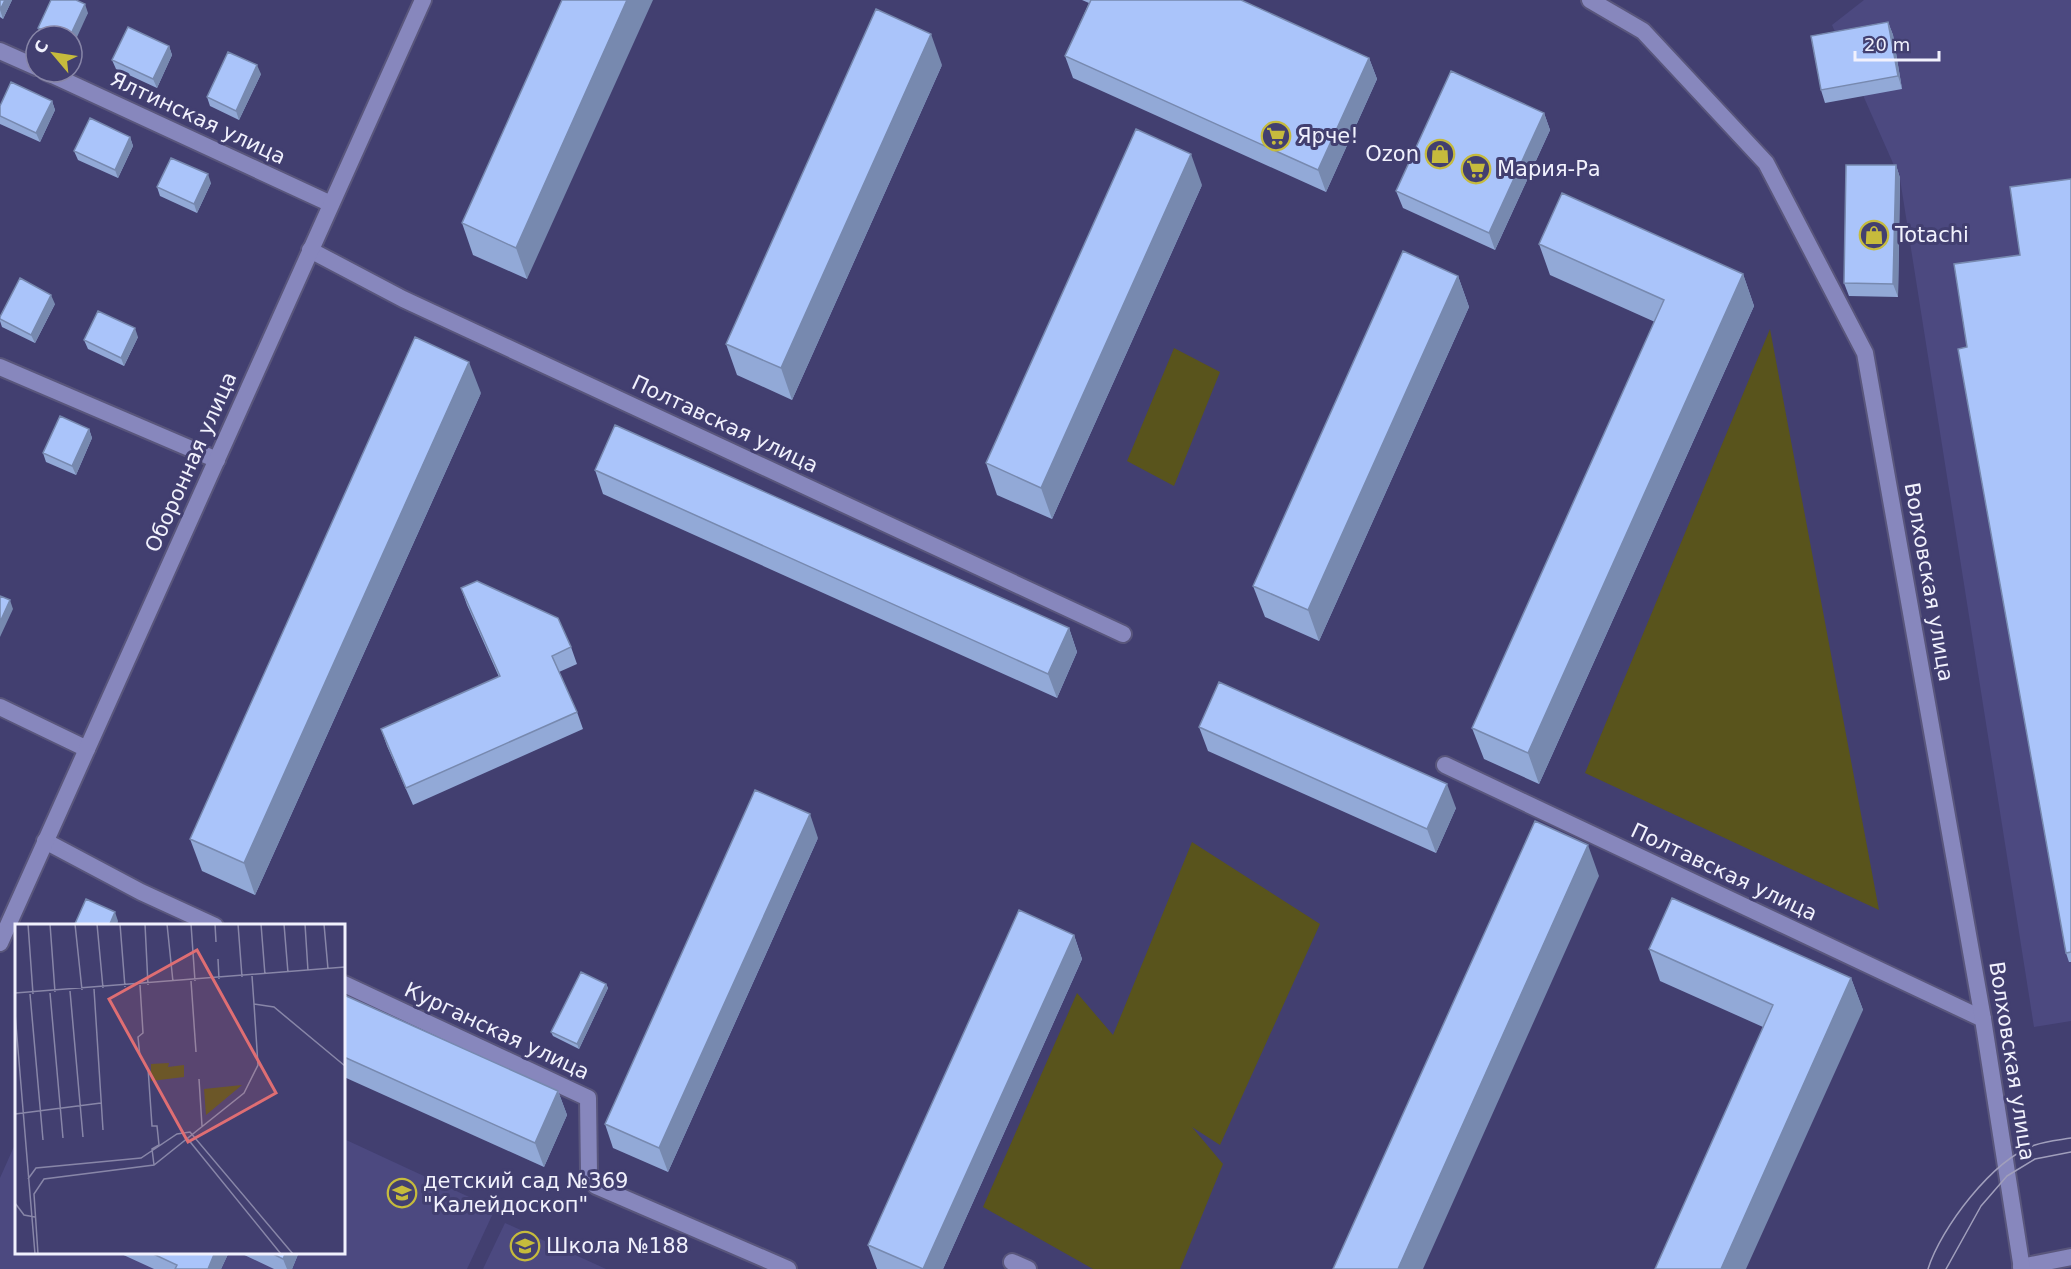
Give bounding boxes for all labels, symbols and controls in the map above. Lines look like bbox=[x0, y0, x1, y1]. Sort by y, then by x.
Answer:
north arrow bbox=[24, 24, 84, 84]
scale bar bbox=[1855, 24, 1939, 62]
text: 20 m bbox=[1864, 34, 1910, 55]
text: С bbox=[30, 37, 52, 57]
street label: Ялтинская улица bbox=[107, 67, 289, 169]
supermarket icon: Ярче! bbox=[1260, 120, 1292, 152]
place label: Ярче! bbox=[1297, 124, 1359, 148]
shop icon: Ozon bbox=[1424, 138, 1456, 170]
place label: Ozon bbox=[1365, 142, 1419, 166]
supermarket icon: Мария-Ра bbox=[1460, 153, 1492, 185]
place label: Мария-Ра bbox=[1497, 157, 1601, 181]
shop icon: Totachi bbox=[1858, 219, 1890, 251]
place label: Totachi bbox=[1894, 223, 1969, 247]
street label: Оборонная улица bbox=[140, 368, 242, 556]
street label: Полтавская улица bbox=[628, 370, 822, 478]
street label: Волховская улица bbox=[1900, 481, 1958, 683]
street label: Полтавская улица bbox=[1627, 818, 1821, 926]
inset map bbox=[15, 924, 345, 1254]
street label: Волховская улица bbox=[1984, 960, 2040, 1162]
street label: Курганская улица bbox=[401, 978, 593, 1084]
place label: детский сад №369 "Калейдоскоп" bbox=[423, 1169, 628, 1217]
school or university icon: детский сад №369 "Калейдоскоп" bbox=[386, 1177, 418, 1209]
school or university icon: Школа №188 bbox=[509, 1230, 541, 1262]
place label: Школа №188 bbox=[546, 1234, 689, 1258]

